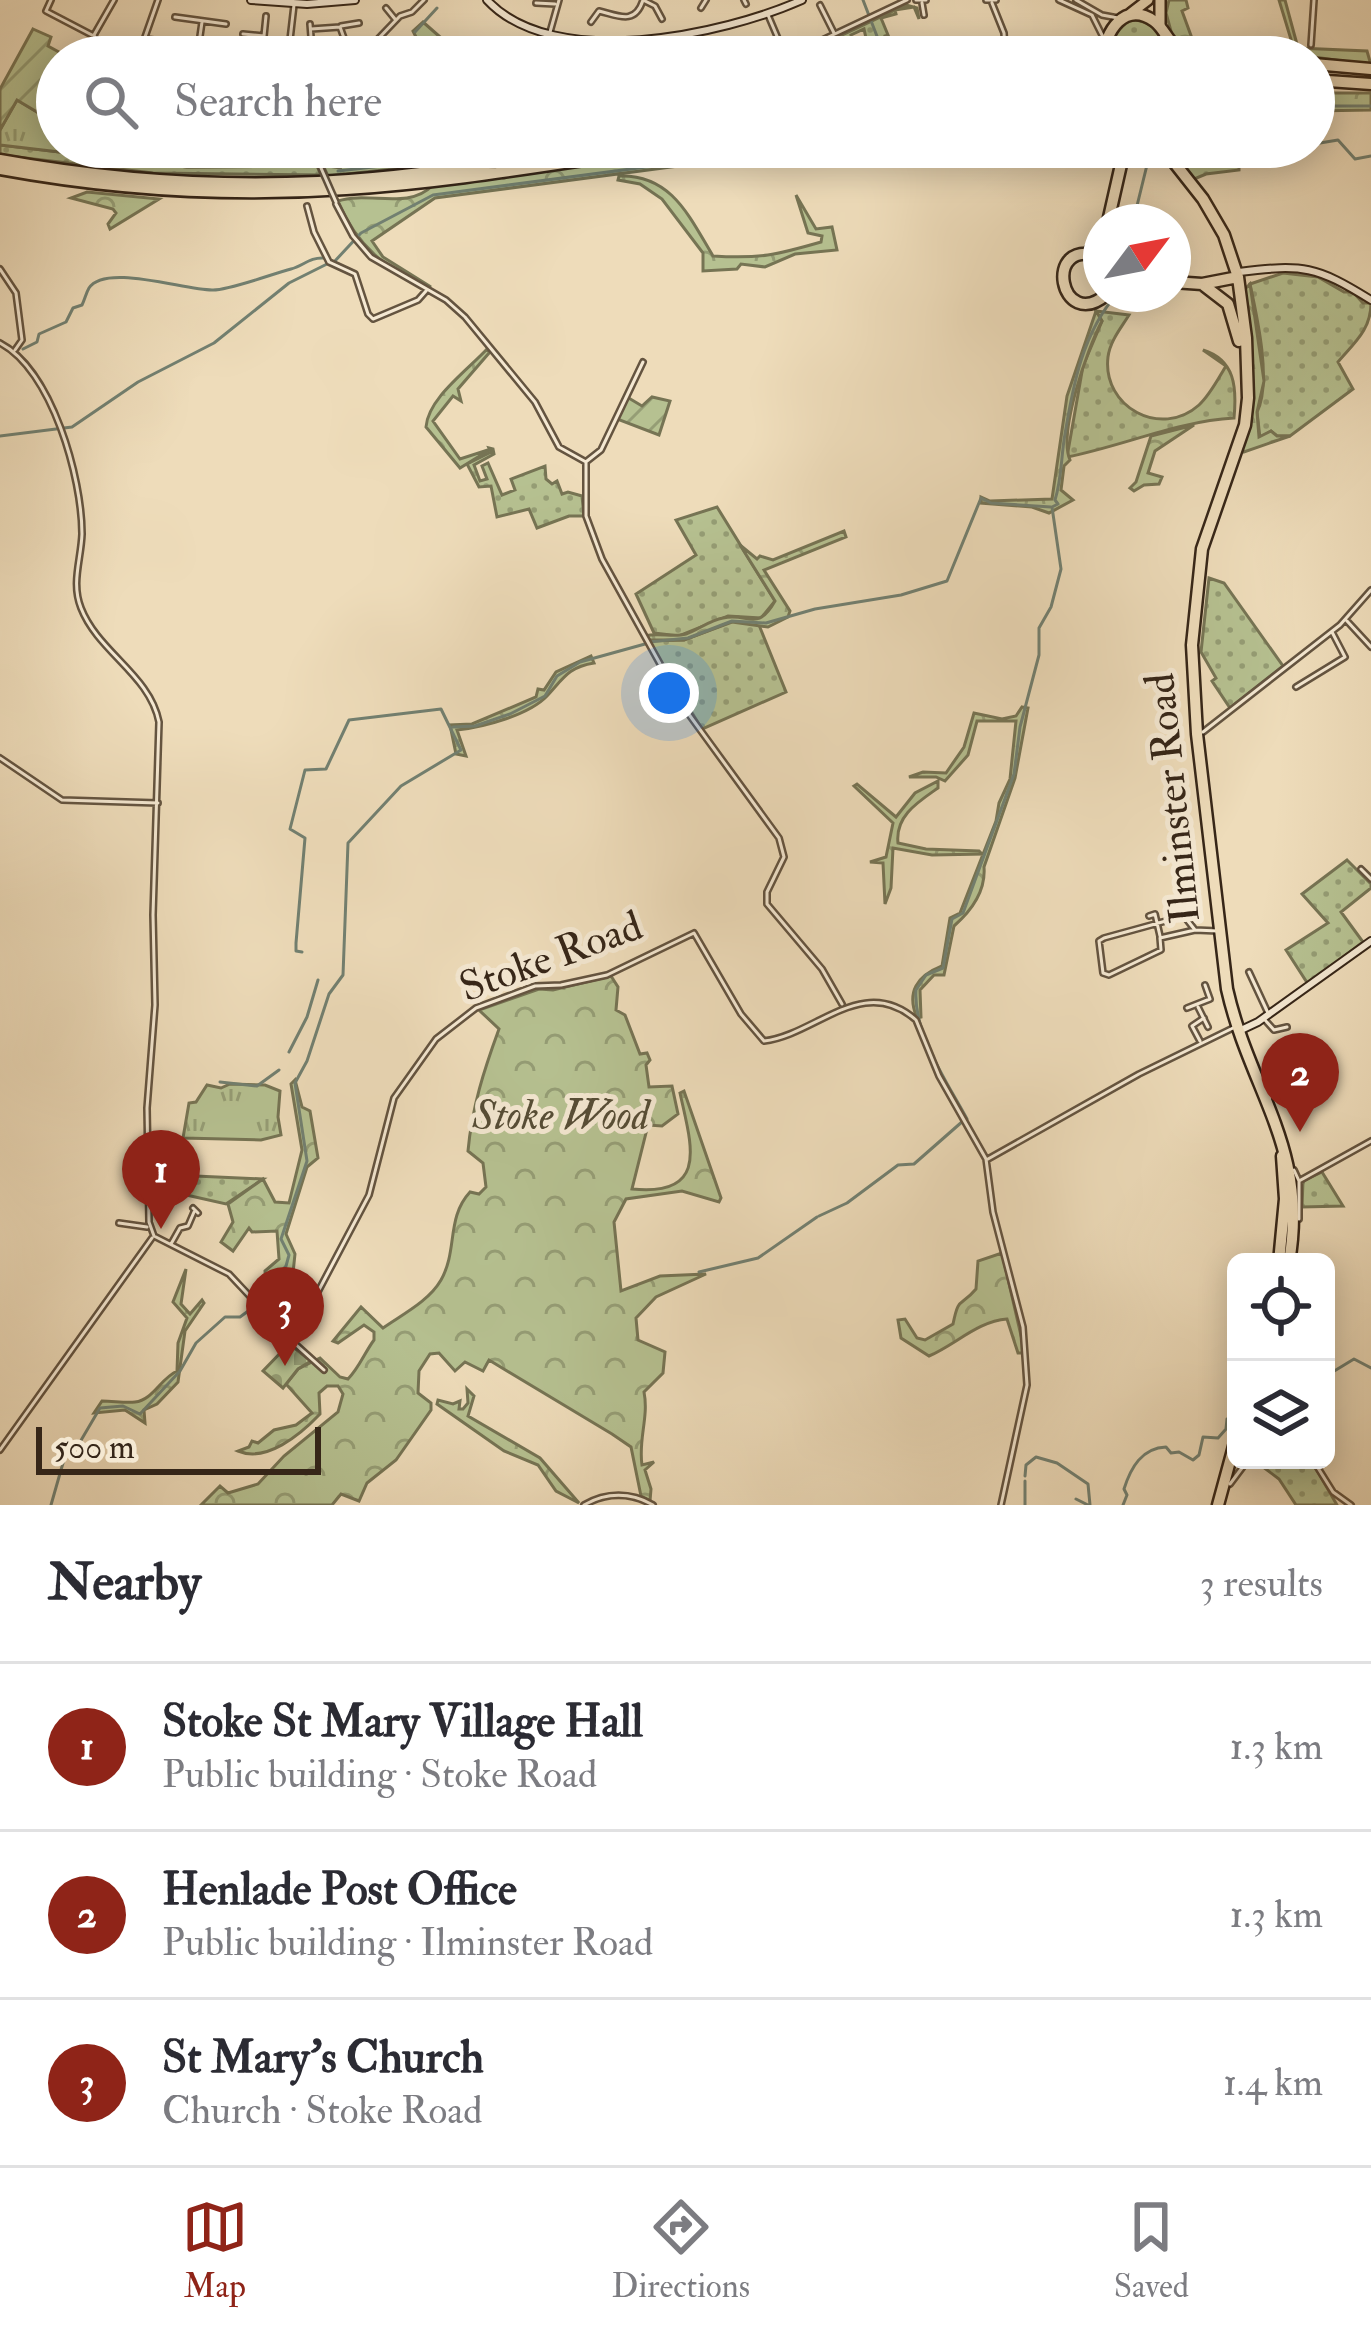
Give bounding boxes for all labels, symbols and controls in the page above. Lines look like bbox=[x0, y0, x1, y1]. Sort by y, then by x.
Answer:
search box bbox=[36, 36, 1335, 168]
icon: search bbox=[78, 69, 144, 135]
text: Search here bbox=[174, 74, 382, 130]
north arrow bbox=[1083, 204, 1191, 312]
your location bbox=[639, 663, 699, 723]
street label: Ilminster Road bbox=[1134, 670, 1212, 926]
street label: Stoke Road bbox=[453, 900, 650, 1014]
pin: 2 bbox=[1261, 1033, 1339, 1132]
park label: Stoke Wood bbox=[472, 1090, 652, 1142]
pin: 1 bbox=[122, 1130, 200, 1229]
map controls bbox=[1227, 1253, 1335, 1469]
button: locate bbox=[1227, 1253, 1335, 1361]
pin: 3 bbox=[246, 1267, 324, 1366]
button: layers bbox=[1227, 1361, 1335, 1469]
scale bar bbox=[36, 1421, 321, 1474]
text: 500 m bbox=[54, 1427, 135, 1468]
text: Nearby bbox=[48, 1551, 201, 1615]
text: 3 results bbox=[1200, 1559, 1323, 1608]
text: Stoke St Mary Village Hall bbox=[162, 1694, 643, 1750]
text: 1 bbox=[80, 1722, 94, 1771]
text: 1.3 km bbox=[1230, 1722, 1323, 1771]
text: Public building · Stoke Road bbox=[162, 1750, 597, 1799]
text: Henlade Post Office bbox=[162, 1862, 517, 1918]
text: 2 bbox=[77, 1890, 97, 1939]
text: 1.3 km bbox=[1230, 1890, 1323, 1939]
text: Public building · Ilminster Road bbox=[162, 1918, 653, 1967]
text: St Mary's Church bbox=[162, 2030, 484, 2086]
text: 3 bbox=[80, 2058, 94, 2107]
text: 1.4 km bbox=[1223, 2058, 1323, 2107]
text: Church · Stoke Road bbox=[162, 2086, 482, 2135]
tab: Map bbox=[182, 2194, 248, 2307]
tab: Directions bbox=[612, 2194, 750, 2307]
tab: Saved bbox=[1114, 2194, 1189, 2307]

